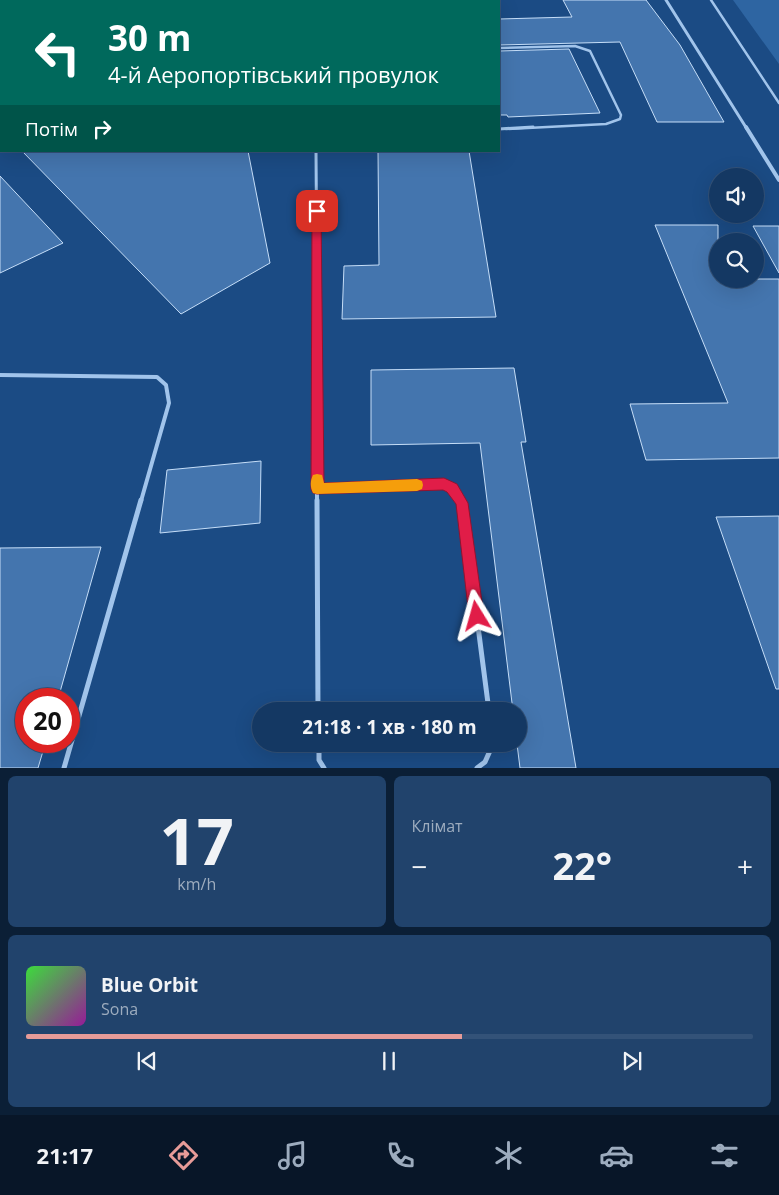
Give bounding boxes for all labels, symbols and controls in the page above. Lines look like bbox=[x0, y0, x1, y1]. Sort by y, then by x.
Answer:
text: 30 m bbox=[108, 14, 191, 61]
icon: left bbox=[25, 20, 90, 85]
text: 4-й Аеропортівський провулок bbox=[108, 59, 439, 89]
icon: right bbox=[88, 115, 116, 143]
text: Потім bbox=[25, 116, 78, 142]
map controls bbox=[709, 168, 764, 288]
button: sound bbox=[709, 168, 764, 223]
pin bbox=[296, 190, 338, 232]
icon: arrive bbox=[303, 197, 331, 225]
button: search bbox=[709, 233, 764, 288]
position arrow bbox=[450, 589, 502, 641]
speed limit sign: 20 bbox=[15, 688, 80, 753]
text: 21:18 · 1 хв · 180 m bbox=[302, 714, 477, 740]
text: 17 bbox=[160, 796, 234, 884]
text: Клімат bbox=[412, 815, 463, 837]
text: 22° bbox=[552, 839, 612, 891]
text: − bbox=[412, 847, 428, 885]
text: + bbox=[737, 847, 753, 885]
text: km/h bbox=[177, 873, 216, 895]
text: Blue Orbit bbox=[101, 972, 198, 998]
text: Sona bbox=[101, 998, 138, 1020]
icon: previous bbox=[133, 1047, 161, 1075]
icon: pause bbox=[375, 1047, 403, 1075]
icon: next bbox=[618, 1047, 646, 1075]
icon: directions bbox=[166, 1138, 201, 1173]
icon: music bbox=[275, 1138, 310, 1173]
icon: phone bbox=[383, 1138, 418, 1173]
icon: climate bbox=[491, 1138, 526, 1173]
icon: car bbox=[599, 1138, 634, 1173]
icon: filters bbox=[707, 1138, 742, 1173]
text: 21:17 bbox=[37, 1140, 93, 1170]

